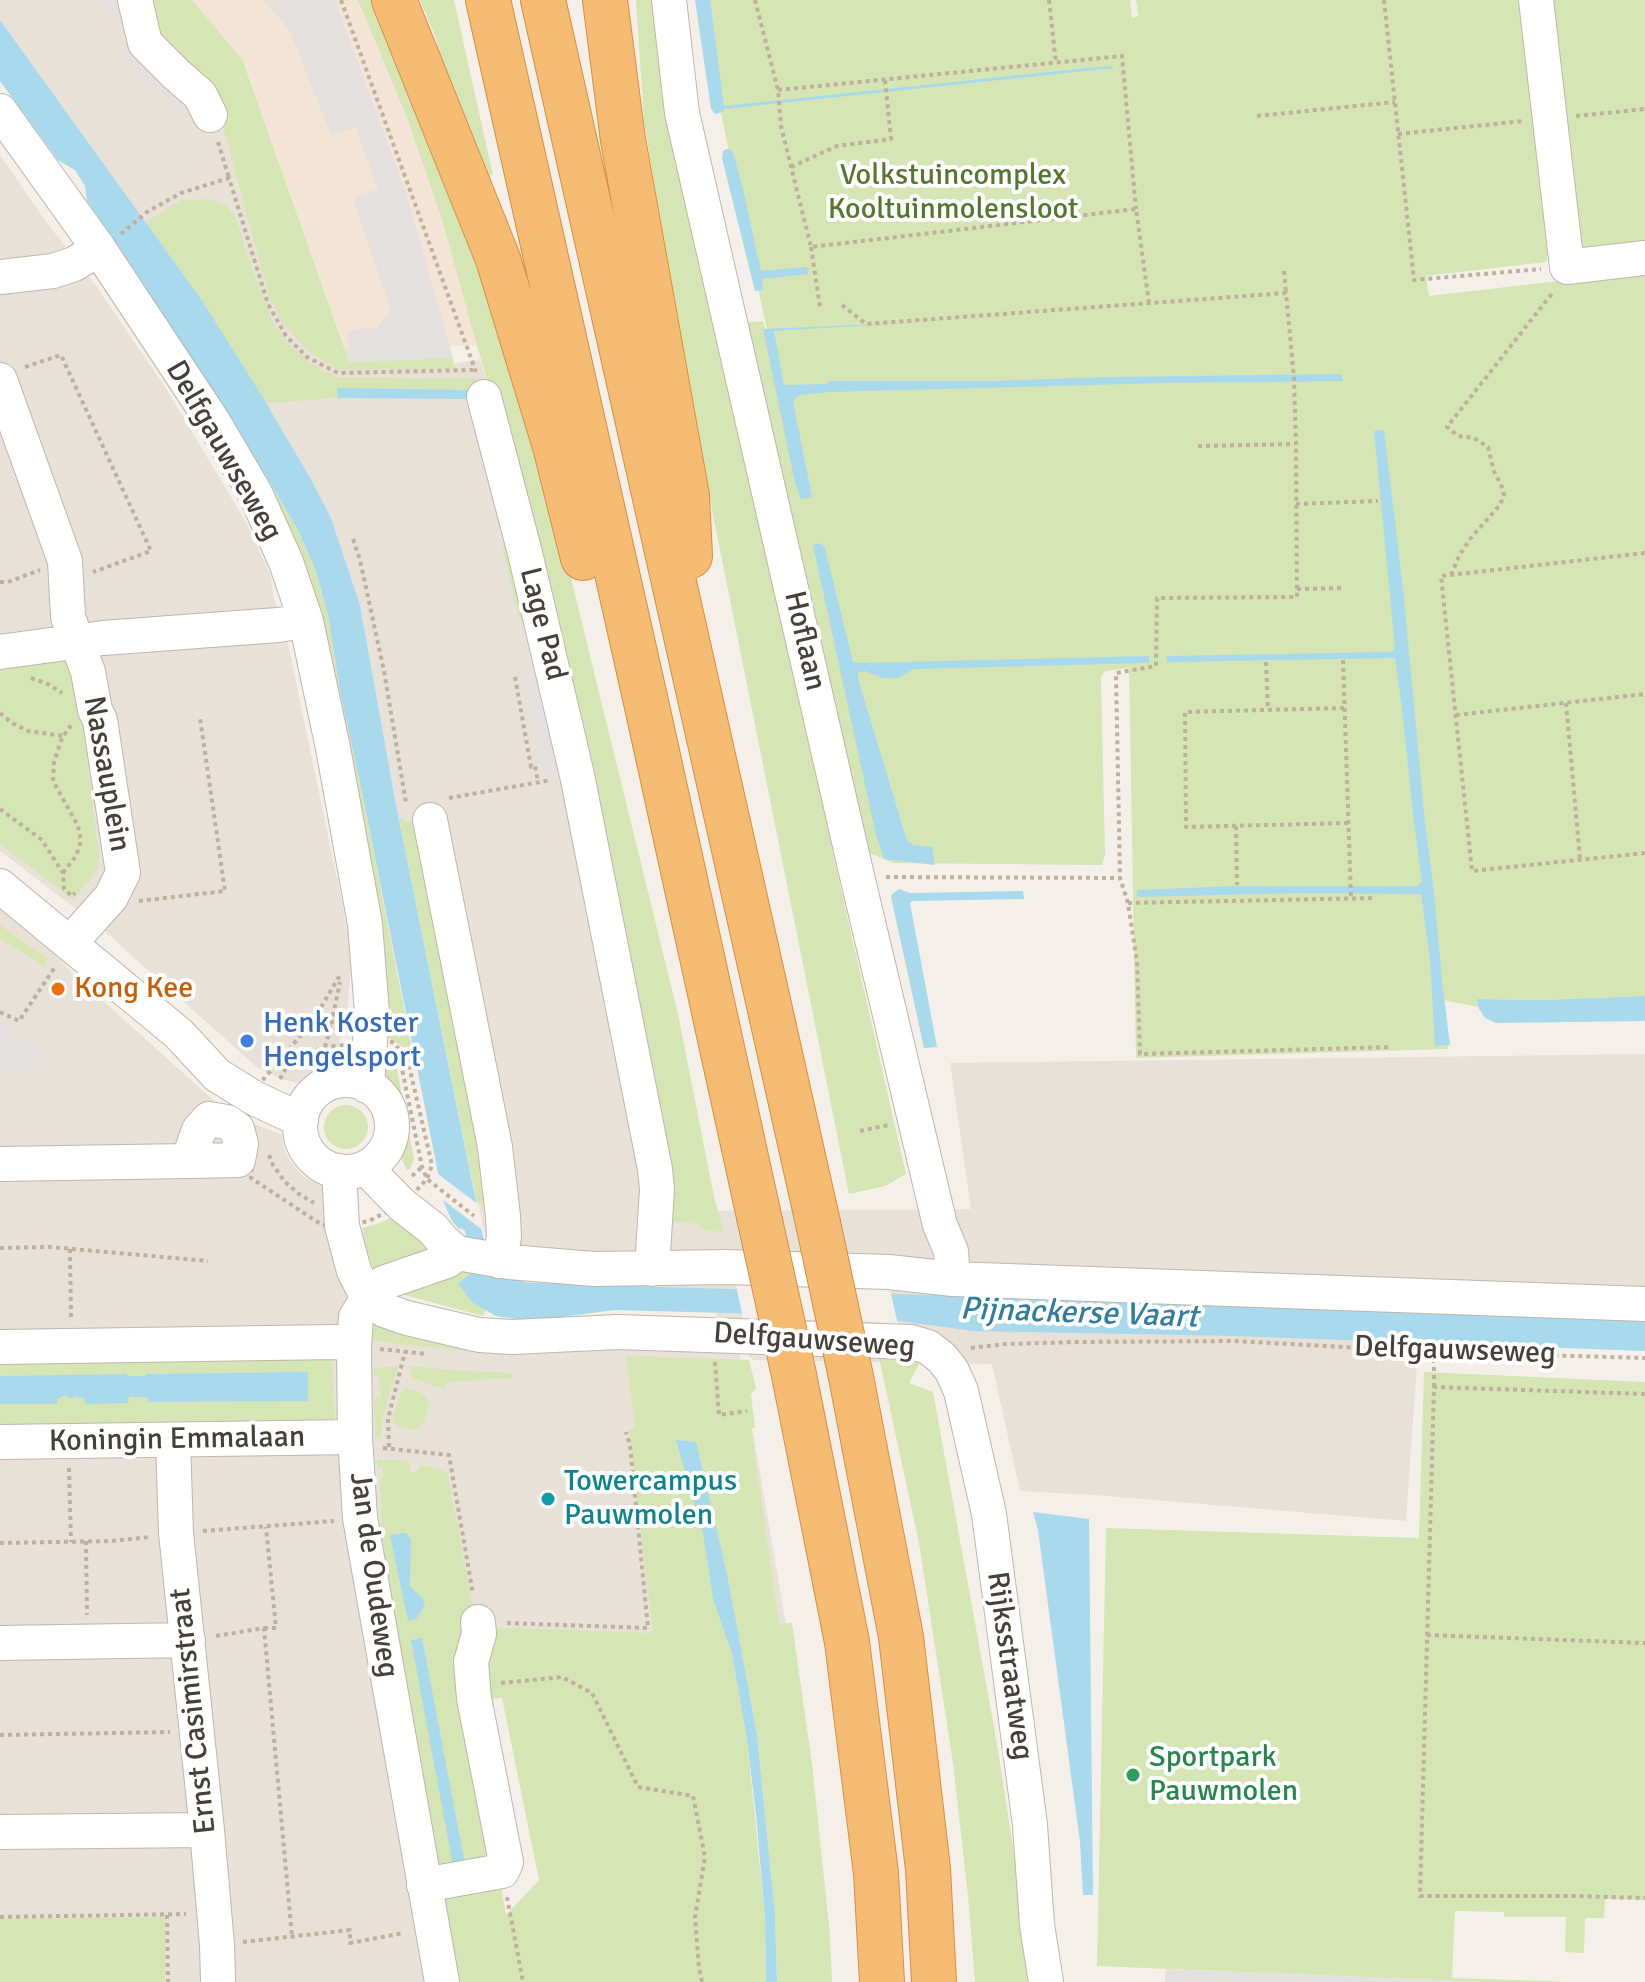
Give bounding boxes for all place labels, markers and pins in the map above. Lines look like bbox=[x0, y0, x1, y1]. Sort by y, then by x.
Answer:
place label: Kong Kee bbox=[74, 971, 193, 1007]
marker: Kong Kee bbox=[49, 980, 67, 998]
place label: Henk Koster Hengelsport bbox=[263, 1006, 421, 1076]
marker: Henk Koster Hengelsport bbox=[238, 1032, 256, 1050]
place label: Towercampus Pauwmolen bbox=[564, 1464, 737, 1534]
marker: Towercampus Pauwmolen bbox=[539, 1490, 557, 1508]
place label: Sportpark Pauwmolen bbox=[1149, 1740, 1298, 1810]
marker: Sportpark Pauwmolen bbox=[1124, 1766, 1142, 1784]

